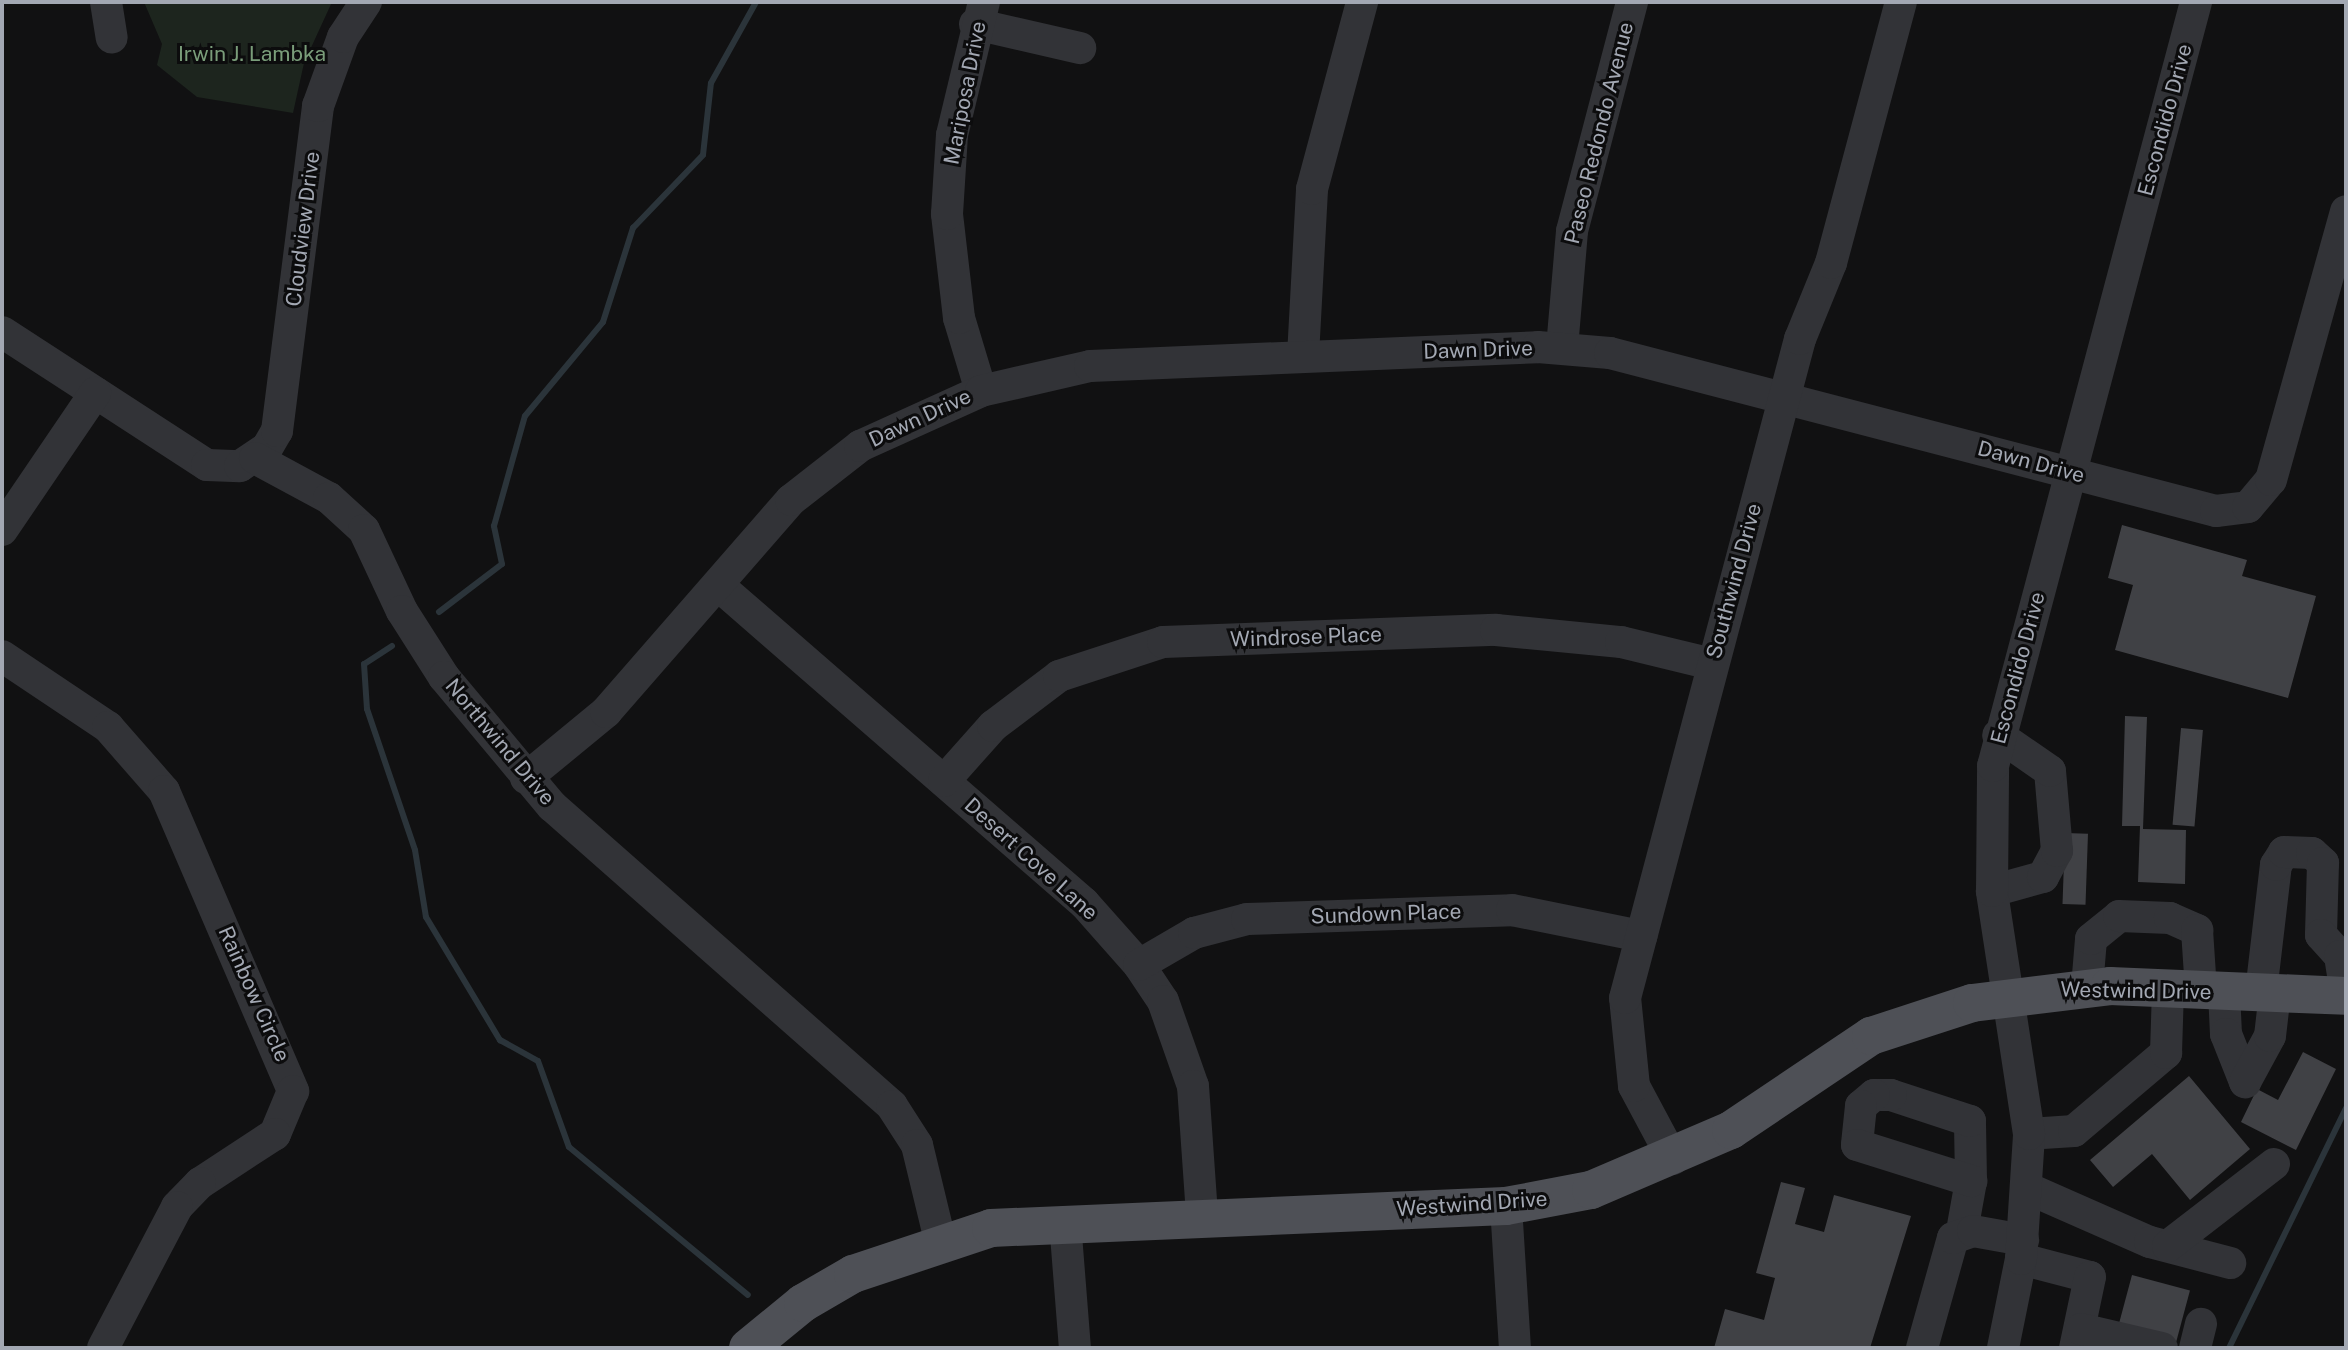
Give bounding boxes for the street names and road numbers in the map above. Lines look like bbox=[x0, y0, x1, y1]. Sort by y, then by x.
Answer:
street label: Mariposa Drive bbox=[939, 19, 991, 167]
street label: Paseo Redondo Avenue bbox=[1559, 19, 1639, 247]
street label: Escondido Drive bbox=[2133, 41, 2197, 199]
street label: Cloudview Drive bbox=[281, 150, 325, 308]
street label: Dawn Drive bbox=[1423, 335, 1533, 365]
street label: Dawn Drive bbox=[865, 383, 975, 453]
street label: Dawn Drive bbox=[1975, 436, 2087, 488]
street label: Southwind Drive bbox=[1701, 501, 1767, 661]
street label: Escondido Drive bbox=[1986, 589, 2050, 747]
street label: Windrose Place bbox=[1230, 622, 1382, 652]
street label: Northwind Drive bbox=[440, 674, 560, 810]
street label: Desert Cove Lane bbox=[959, 792, 1103, 926]
street label: Sundown Place bbox=[1310, 899, 1462, 929]
street label: Rainbow Circle bbox=[213, 922, 295, 1066]
street label: Westwind Drive bbox=[2060, 977, 2212, 1005]
street label: Westwind Drive bbox=[1396, 1186, 1548, 1222]

